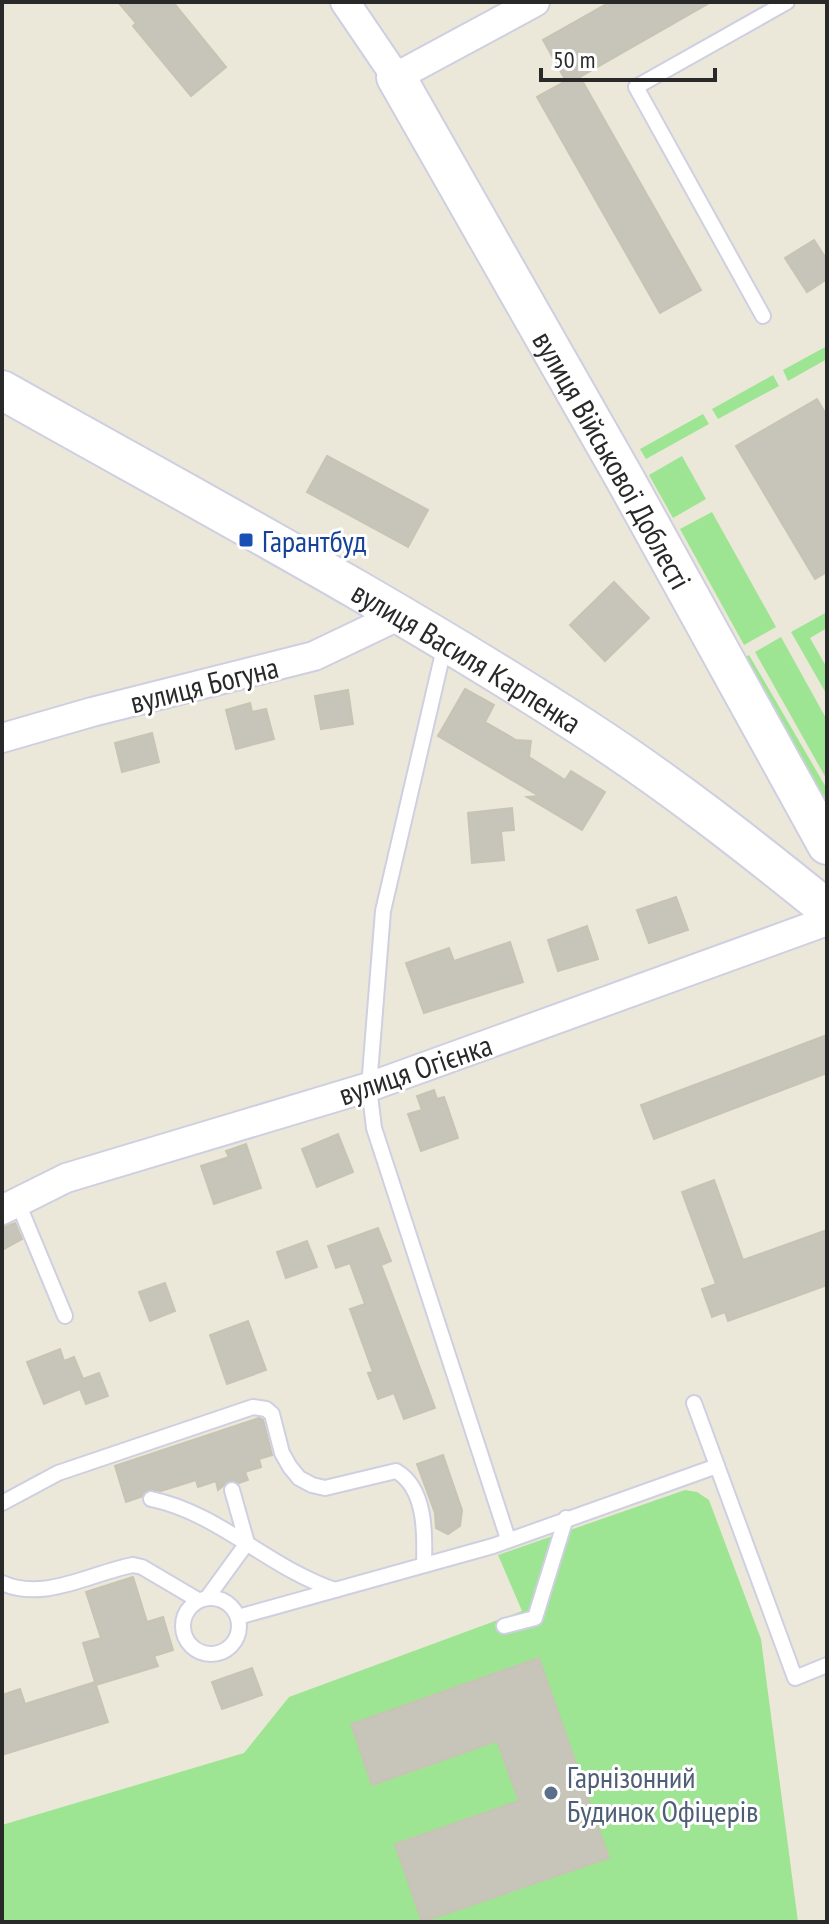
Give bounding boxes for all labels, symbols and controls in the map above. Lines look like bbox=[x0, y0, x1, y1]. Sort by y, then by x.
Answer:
scale bar bbox=[541, 32, 715, 82]
text: 50 m bbox=[553, 44, 595, 75]
street label: вулиця Військової Доблесті bbox=[525, 324, 701, 596]
place label: Гарантбуд bbox=[262, 521, 366, 560]
marker: Гарантбуд bbox=[237, 531, 255, 549]
street label: вулиця Василя Карпенка bbox=[345, 572, 589, 741]
street label: вулиця Богуна bbox=[126, 647, 282, 721]
street label: вулиця Огієнка bbox=[333, 1025, 497, 1113]
place label: Гарнізонний Будинок Офіцерів bbox=[567, 1757, 758, 1830]
marker: Гарнізонний Будинок Офіцерів bbox=[542, 1784, 560, 1802]

